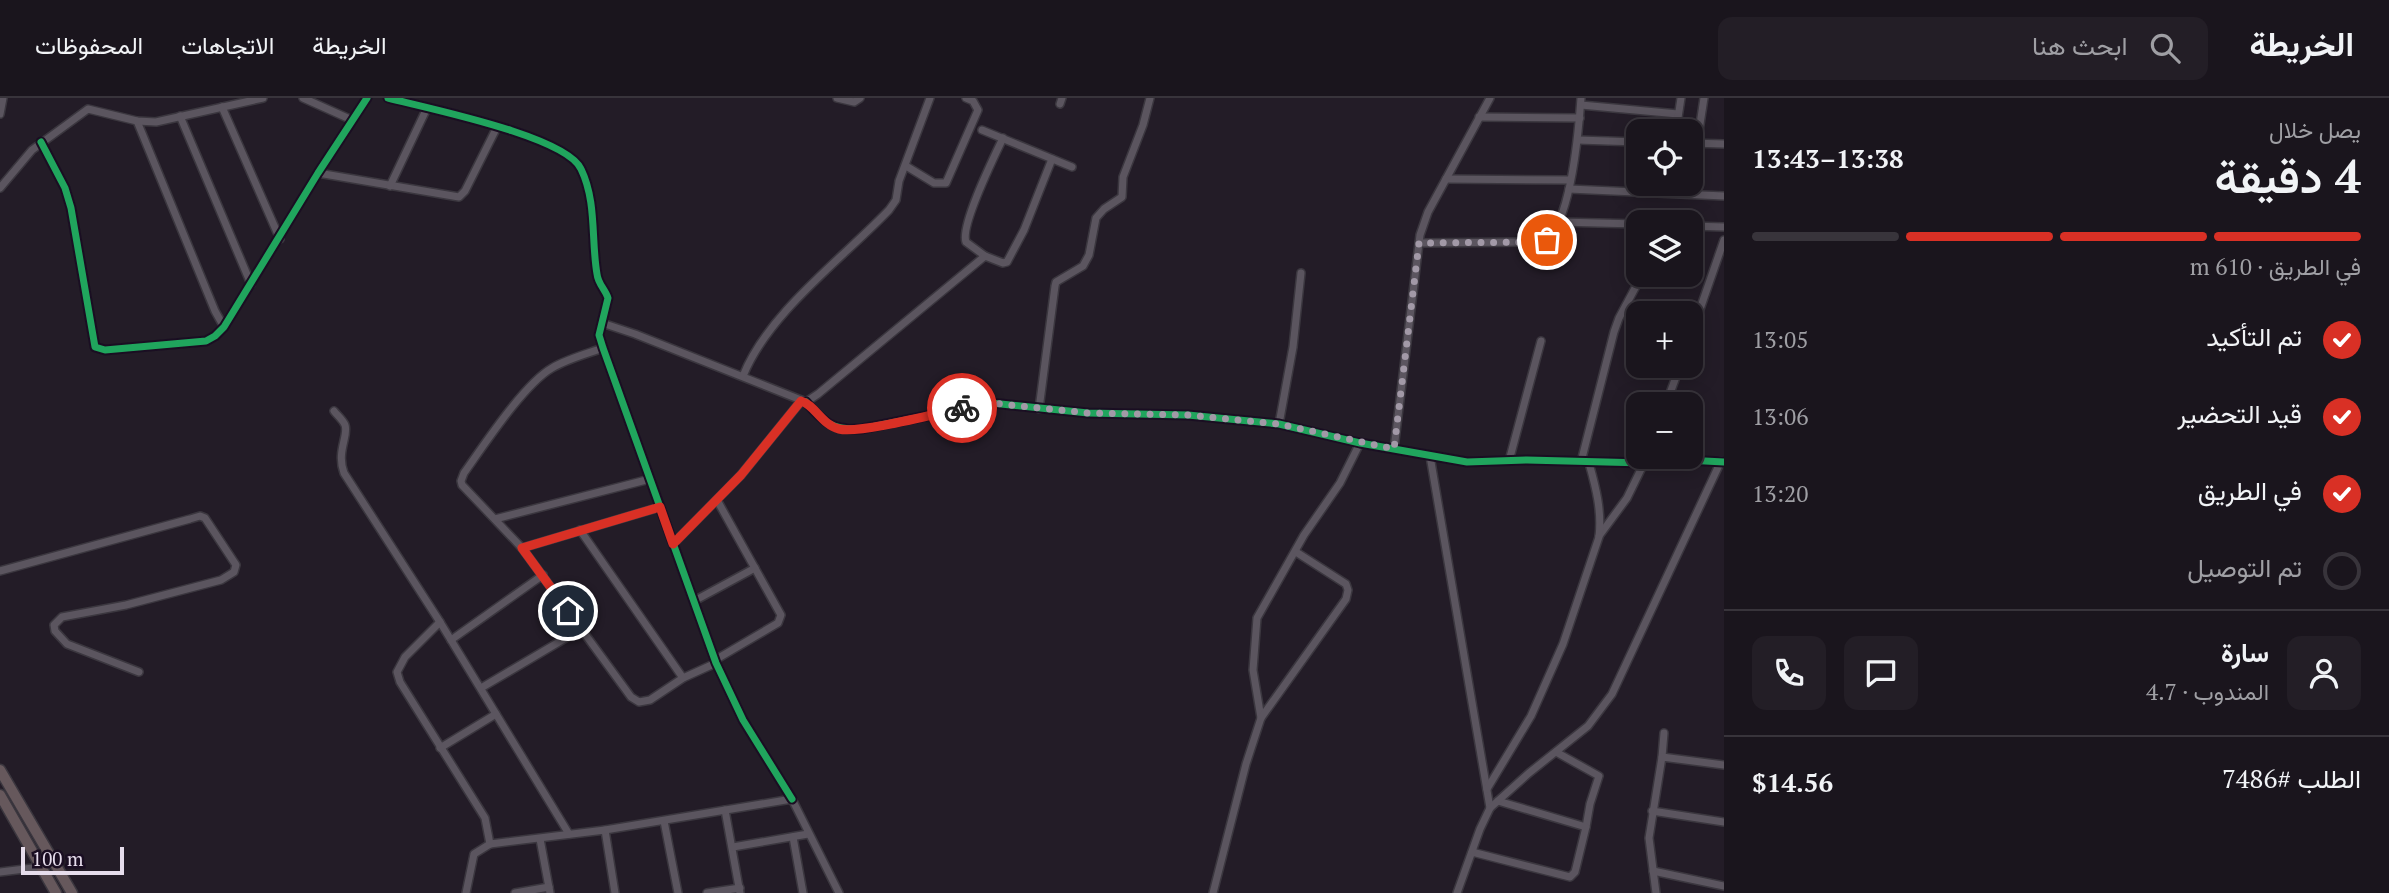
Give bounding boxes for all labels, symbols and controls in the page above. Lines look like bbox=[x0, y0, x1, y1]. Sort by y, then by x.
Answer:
search box bbox=[1718, 17, 2208, 80]
text: الخريطة bbox=[2250, 22, 2354, 65]
text: ابحث هنا bbox=[2032, 28, 2128, 62]
text: المحفوظات bbox=[35, 29, 143, 61]
text: الاتجاهات bbox=[181, 29, 274, 61]
text: الخريطة bbox=[312, 29, 387, 61]
icon: search bbox=[2146, 29, 2184, 67]
text: يصل خلال bbox=[2269, 114, 2361, 145]
map controls bbox=[1626, 119, 1703, 469]
button: locate bbox=[1626, 119, 1703, 196]
text: 13:38–13:43 bbox=[1752, 141, 1904, 175]
text: 4 دقيقة bbox=[2215, 145, 2361, 206]
pin bbox=[1517, 210, 1577, 270]
button: layers bbox=[1626, 210, 1703, 287]
icon: bag bbox=[1528, 221, 1566, 259]
text: في الطريق · 610 m bbox=[2190, 251, 2361, 282]
button: + bbox=[1626, 301, 1703, 378]
text: تم التأكيد bbox=[2206, 319, 2302, 353]
icon: check bbox=[2323, 321, 2361, 359]
text: 13:05 bbox=[1752, 324, 1809, 355]
courier bbox=[927, 373, 997, 443]
icon: bike bbox=[943, 389, 981, 427]
button: − bbox=[1626, 392, 1703, 469]
text: قيد التحضير bbox=[2177, 396, 2302, 430]
icon: check bbox=[2323, 398, 2361, 436]
text: 13:06 bbox=[1752, 401, 1809, 432]
text: في الطريق bbox=[2198, 473, 2302, 507]
icon: check bbox=[2323, 475, 2361, 513]
text: 13:20 bbox=[1752, 478, 1809, 509]
text: تم التوصيل bbox=[2187, 550, 2302, 584]
pin bbox=[538, 581, 598, 641]
icon: home bbox=[549, 592, 587, 630]
text: سارة bbox=[2221, 635, 2269, 669]
button: phone bbox=[1752, 636, 1826, 710]
button: chat bbox=[1844, 636, 1918, 710]
button: person bbox=[2287, 636, 2361, 710]
text: المندوب · 4.7 bbox=[2146, 676, 2269, 707]
text: الطلب #7486 bbox=[2222, 761, 2361, 795]
text: $14.56 bbox=[1752, 765, 1833, 799]
scale bar bbox=[21, 844, 124, 876]
text: 100 m bbox=[32, 846, 83, 871]

